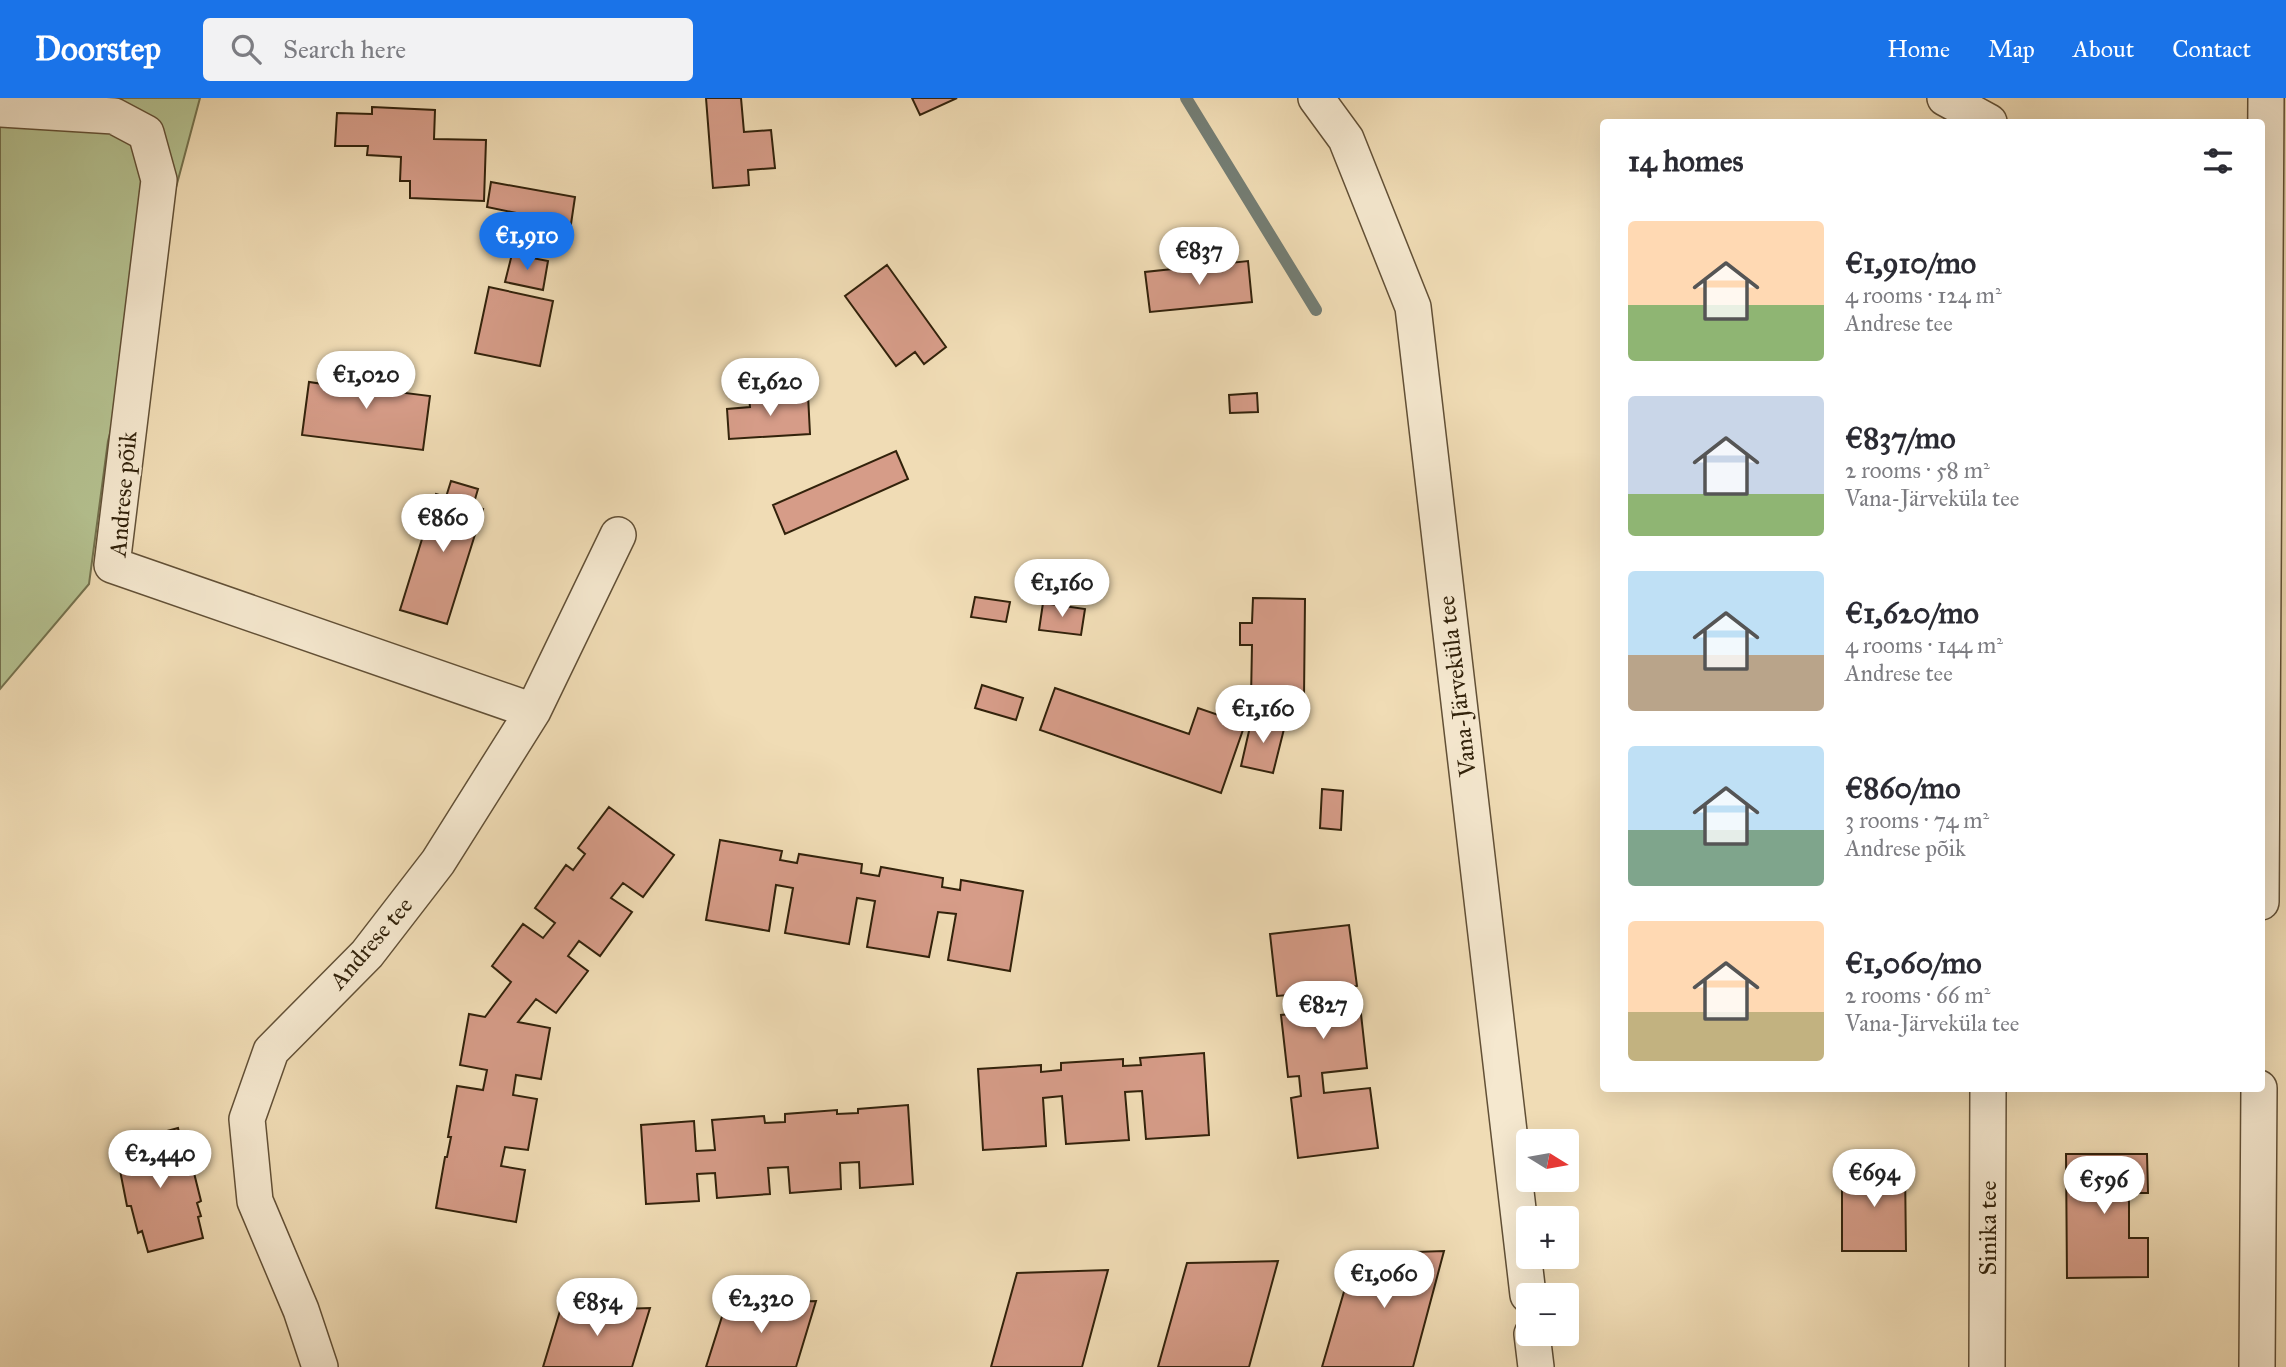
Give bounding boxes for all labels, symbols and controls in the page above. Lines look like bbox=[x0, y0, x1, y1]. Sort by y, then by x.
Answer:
search box bbox=[203, 18, 693, 81]
text: Doorstep bbox=[35, 29, 161, 69]
icon: search bbox=[227, 30, 265, 68]
text: Search here bbox=[283, 33, 406, 65]
text: Home bbox=[1887, 34, 1950, 64]
text: Map bbox=[1988, 34, 2035, 64]
text: About bbox=[2073, 34, 2134, 64]
text: Contact bbox=[2172, 34, 2251, 64]
icon: filters bbox=[2199, 142, 2237, 180]
text: 14 homes bbox=[1628, 143, 1743, 179]
pin: €1,910 bbox=[470, 212, 584, 272]
text: €1,910 bbox=[495, 221, 559, 249]
pin: €837 bbox=[1158, 228, 1240, 287]
text: €837 bbox=[1175, 236, 1223, 264]
text: €1,910/mo bbox=[1845, 245, 1976, 281]
icon: home bbox=[1684, 249, 1768, 333]
text: 4 rooms · 124 m² bbox=[1845, 281, 2002, 309]
text: Andrese tee bbox=[1845, 309, 1953, 337]
pin: €1,020 bbox=[309, 352, 423, 411]
pin: €1,620 bbox=[713, 358, 827, 418]
text: €1,020 bbox=[332, 360, 400, 388]
text: €1,620 bbox=[737, 367, 803, 395]
text: €837/mo bbox=[1845, 420, 1956, 456]
icon: home bbox=[1684, 424, 1768, 508]
street label: Andrese põik bbox=[102, 429, 144, 559]
text: 2 rooms · 58 m² bbox=[1845, 456, 1990, 484]
text: Vana-Järveküla tee bbox=[1845, 484, 2019, 512]
pin: €860 bbox=[402, 494, 484, 554]
text: €860 bbox=[417, 503, 469, 531]
pin: €1,160 bbox=[1005, 560, 1119, 619]
text: €1,160 bbox=[1030, 568, 1094, 596]
street label: Vana-Järveküla tee bbox=[1431, 594, 1483, 779]
text: €1,620/mo bbox=[1845, 595, 1979, 631]
icon: home bbox=[1684, 599, 1768, 683]
text: 4 rooms · 144 m² bbox=[1845, 631, 2003, 659]
text: Andrese tee bbox=[1845, 659, 1953, 687]
pin: €1,160 bbox=[1206, 686, 1320, 745]
text: €1,160 bbox=[1231, 694, 1295, 722]
text: €860/mo bbox=[1845, 770, 1961, 806]
icon: home bbox=[1684, 774, 1768, 858]
text: 3 rooms · 74 m² bbox=[1845, 806, 1989, 834]
text: Andrese põik bbox=[1845, 834, 1966, 862]
street label: Andrese tee bbox=[322, 891, 419, 996]
text: €1,060/mo bbox=[1845, 945, 1982, 981]
icon: home bbox=[1684, 949, 1768, 1033]
text: 2 rooms · 66 m² bbox=[1845, 981, 1990, 1009]
pin: €827 bbox=[1282, 982, 1364, 1041]
text: €827 bbox=[1298, 990, 1348, 1018]
text: Vana-Järveküla tee bbox=[1845, 1009, 2019, 1037]
north arrow bbox=[1516, 1129, 1578, 1192]
map controls bbox=[1516, 1129, 1579, 1346]
pin: €2,440 bbox=[103, 1130, 217, 1190]
text: €2,440 bbox=[124, 1139, 196, 1167]
pin: €694 bbox=[1833, 1150, 1915, 1209]
pin: €596 bbox=[2063, 1156, 2145, 1216]
text: €694 bbox=[1849, 1158, 1899, 1186]
text: €596 bbox=[2080, 1165, 2128, 1193]
street label: Sinika tee bbox=[1973, 1181, 2003, 1275]
button: + bbox=[1516, 1206, 1579, 1269]
pin: €1,060 bbox=[1327, 1250, 1441, 1310]
text: €1,060 bbox=[1350, 1259, 1418, 1287]
pin: €2,320 bbox=[704, 1276, 818, 1335]
pin: €854 bbox=[556, 1278, 638, 1338]
button: − bbox=[1516, 1283, 1579, 1346]
text: €2,320 bbox=[728, 1284, 794, 1312]
text: €854 bbox=[572, 1287, 622, 1315]

